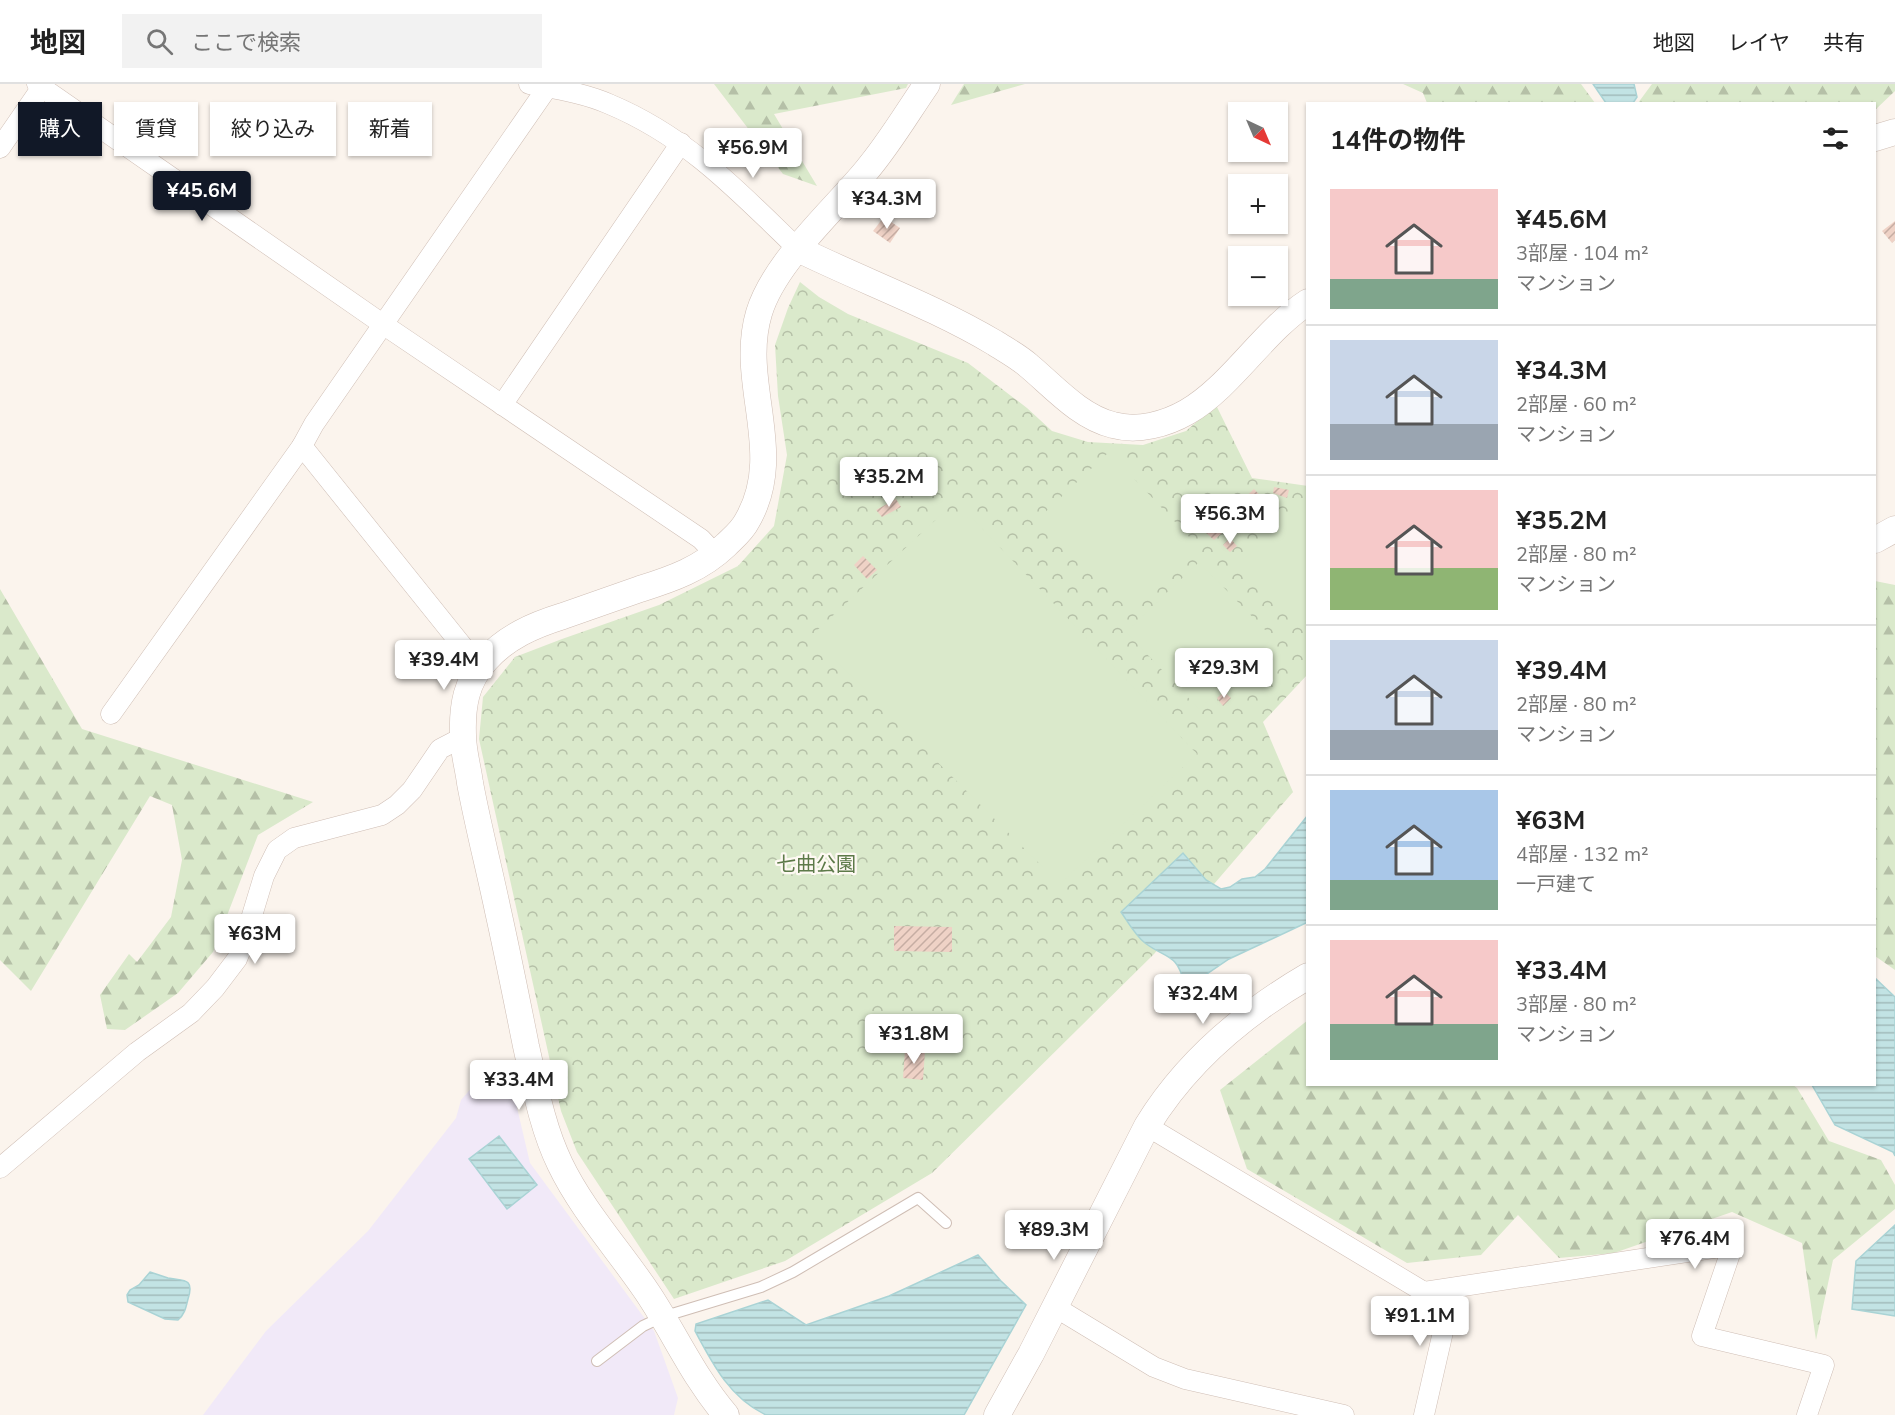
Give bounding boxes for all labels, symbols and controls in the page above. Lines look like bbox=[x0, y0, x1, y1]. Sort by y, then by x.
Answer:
search box bbox=[122, 14, 542, 68]
text: 地図 bbox=[30, 24, 86, 62]
icon: search bbox=[143, 25, 176, 58]
text: ここで検索 bbox=[191, 28, 301, 58]
text: 地図 bbox=[1653, 29, 1695, 57]
text: レイヤ bbox=[1728, 29, 1790, 57]
text: 共有 bbox=[1823, 29, 1865, 57]
chip: 購入 bbox=[18, 102, 102, 156]
chip: 賃貸 bbox=[114, 102, 198, 156]
chip: 絞り込み bbox=[210, 102, 336, 156]
chip: 新着 bbox=[348, 102, 432, 156]
north arrow bbox=[1228, 102, 1288, 162]
map controls bbox=[1228, 102, 1288, 306]
icon: filters bbox=[1819, 122, 1852, 155]
text: 14件の物件 bbox=[1330, 123, 1465, 158]
pin: ¥56.9M bbox=[704, 128, 802, 179]
text: ¥56.9M bbox=[718, 134, 788, 161]
pin: ¥45.6M bbox=[153, 171, 251, 222]
button: + bbox=[1228, 174, 1288, 234]
text: ¥45.6M bbox=[167, 177, 237, 204]
pin: ¥34.3M bbox=[838, 179, 936, 230]
text: ¥34.3M bbox=[852, 185, 922, 212]
text: ¥45.6M bbox=[1516, 202, 1607, 237]
icon: home bbox=[1378, 213, 1450, 285]
text: 3部屋 · 104 m² bbox=[1516, 240, 1649, 267]
button: − bbox=[1228, 246, 1288, 306]
text: マンション bbox=[1516, 270, 1616, 297]
text: ¥34.3M bbox=[1516, 353, 1607, 388]
icon: home bbox=[1378, 364, 1450, 436]
text: 2部屋 · 60 m² bbox=[1516, 391, 1637, 418]
text: マンション bbox=[1516, 421, 1616, 448]
pin: ¥35.2M bbox=[840, 457, 938, 508]
text: ¥35.2M bbox=[854, 463, 924, 490]
pin: ¥56.3M bbox=[1181, 494, 1279, 545]
text: ¥56.3M bbox=[1195, 500, 1265, 527]
text: ¥35.2M bbox=[1516, 503, 1607, 538]
icon: home bbox=[1378, 514, 1450, 586]
text: 2部屋 · 80 m² bbox=[1516, 541, 1637, 568]
text: マンション bbox=[1516, 571, 1616, 598]
pin: ¥39.4M bbox=[395, 640, 493, 691]
text: ¥39.4M bbox=[409, 646, 479, 673]
pin: ¥29.3M bbox=[1175, 648, 1273, 699]
text: ¥39.4M bbox=[1516, 653, 1607, 688]
text: ¥29.3M bbox=[1189, 654, 1259, 681]
icon: home bbox=[1378, 664, 1450, 736]
text: 2部屋 · 80 m² bbox=[1516, 691, 1637, 718]
text: マンション bbox=[1516, 721, 1616, 748]
text: ¥63M bbox=[1516, 803, 1585, 838]
icon: home bbox=[1378, 814, 1450, 886]
text: 4部屋 · 132 m² bbox=[1516, 841, 1649, 868]
park label: 七曲公園 bbox=[776, 851, 856, 878]
text: 一戸建て bbox=[1516, 871, 1596, 898]
pin: ¥63M bbox=[219, 914, 291, 965]
text: ¥63M bbox=[228, 920, 282, 947]
text: ¥33.4M bbox=[1516, 953, 1607, 988]
icon: home bbox=[1378, 964, 1450, 1036]
pin: ¥32.4M bbox=[1154, 974, 1252, 1025]
text: ¥32.4M bbox=[1168, 980, 1238, 1007]
text: 3部屋 · 80 m² bbox=[1516, 991, 1637, 1018]
pin: ¥31.8M bbox=[865, 1014, 963, 1065]
text: ¥31.8M bbox=[879, 1020, 949, 1047]
text: マンション bbox=[1516, 1021, 1616, 1048]
pin: ¥33.4M bbox=[470, 1060, 568, 1111]
text: ¥33.4M bbox=[484, 1066, 554, 1093]
pin: ¥89.3M bbox=[1005, 1210, 1103, 1261]
text: ¥89.3M bbox=[1019, 1216, 1089, 1243]
pin: ¥76.4M bbox=[1646, 1219, 1744, 1270]
text: ¥76.4M bbox=[1660, 1225, 1730, 1252]
pin: ¥91.1M bbox=[1371, 1296, 1469, 1347]
text: ¥91.1M bbox=[1385, 1302, 1455, 1329]

